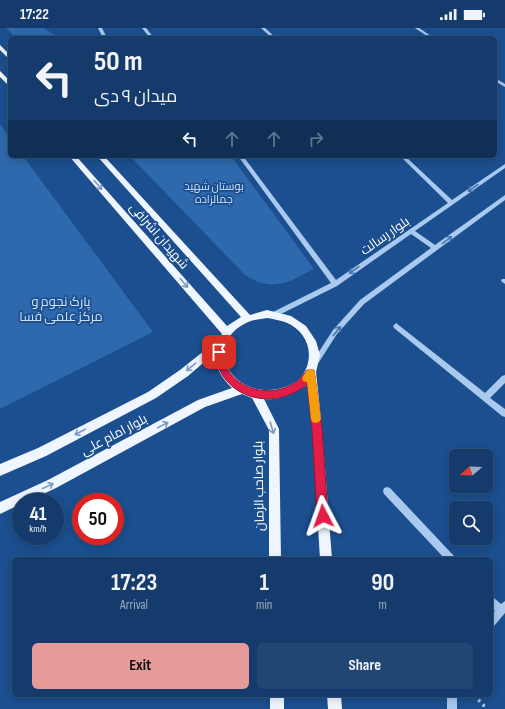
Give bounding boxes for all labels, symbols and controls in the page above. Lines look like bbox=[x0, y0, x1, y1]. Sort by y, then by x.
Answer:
text: 17:22 bbox=[20, 5, 49, 24]
text: 50 m bbox=[94, 45, 143, 78]
icon: left bbox=[28, 52, 80, 104]
text: میدان ۹ دی bbox=[94, 86, 177, 107]
icon: left bbox=[179, 128, 201, 150]
icon: ahead bbox=[221, 128, 243, 150]
icon: ahead bbox=[263, 128, 285, 150]
icon: right bbox=[305, 128, 327, 150]
one-way arrow bbox=[93, 180, 102, 190]
park label: بوستان شهید جمالزاده bbox=[184, 180, 244, 206]
one-way arrow bbox=[468, 184, 479, 192]
street label: شهیدان اشرافی bbox=[126, 200, 192, 272]
street label: بلوار رسالت bbox=[357, 213, 413, 259]
one-way arrow bbox=[441, 236, 452, 244]
one-way arrow bbox=[349, 266, 360, 274]
one-way arrow bbox=[179, 278, 188, 288]
park label: پارک نجوم و مرکز علمی فسا bbox=[19, 294, 103, 325]
one-way arrow bbox=[332, 326, 341, 337]
pin bbox=[202, 335, 236, 369]
icon: arrive bbox=[208, 341, 230, 363]
one-way arrow bbox=[186, 362, 197, 371]
street label: بلوار امام علی bbox=[78, 411, 150, 460]
one-way arrow bbox=[157, 420, 169, 428]
one-way arrow bbox=[269, 421, 276, 434]
one-way arrow bbox=[74, 429, 86, 436]
street label: بلوار صاحب الزمان bbox=[250, 441, 268, 531]
north arrow bbox=[449, 449, 493, 493]
map controls bbox=[449, 449, 493, 545]
one-way arrow bbox=[42, 482, 54, 489]
speed limit sign: 50 bbox=[72, 493, 124, 545]
position arrow bbox=[302, 495, 344, 537]
button: search bbox=[449, 501, 493, 545]
text: 41 bbox=[29, 502, 47, 526]
text: km/h bbox=[29, 523, 47, 535]
text: 17:23 bbox=[111, 568, 157, 597]
text: 1 bbox=[260, 568, 269, 597]
text: 90 bbox=[371, 568, 394, 597]
text: Arrival bbox=[120, 597, 148, 613]
text: min bbox=[256, 597, 272, 613]
text: m bbox=[378, 597, 387, 613]
button: Exit bbox=[32, 643, 249, 689]
button: Share bbox=[257, 643, 473, 689]

